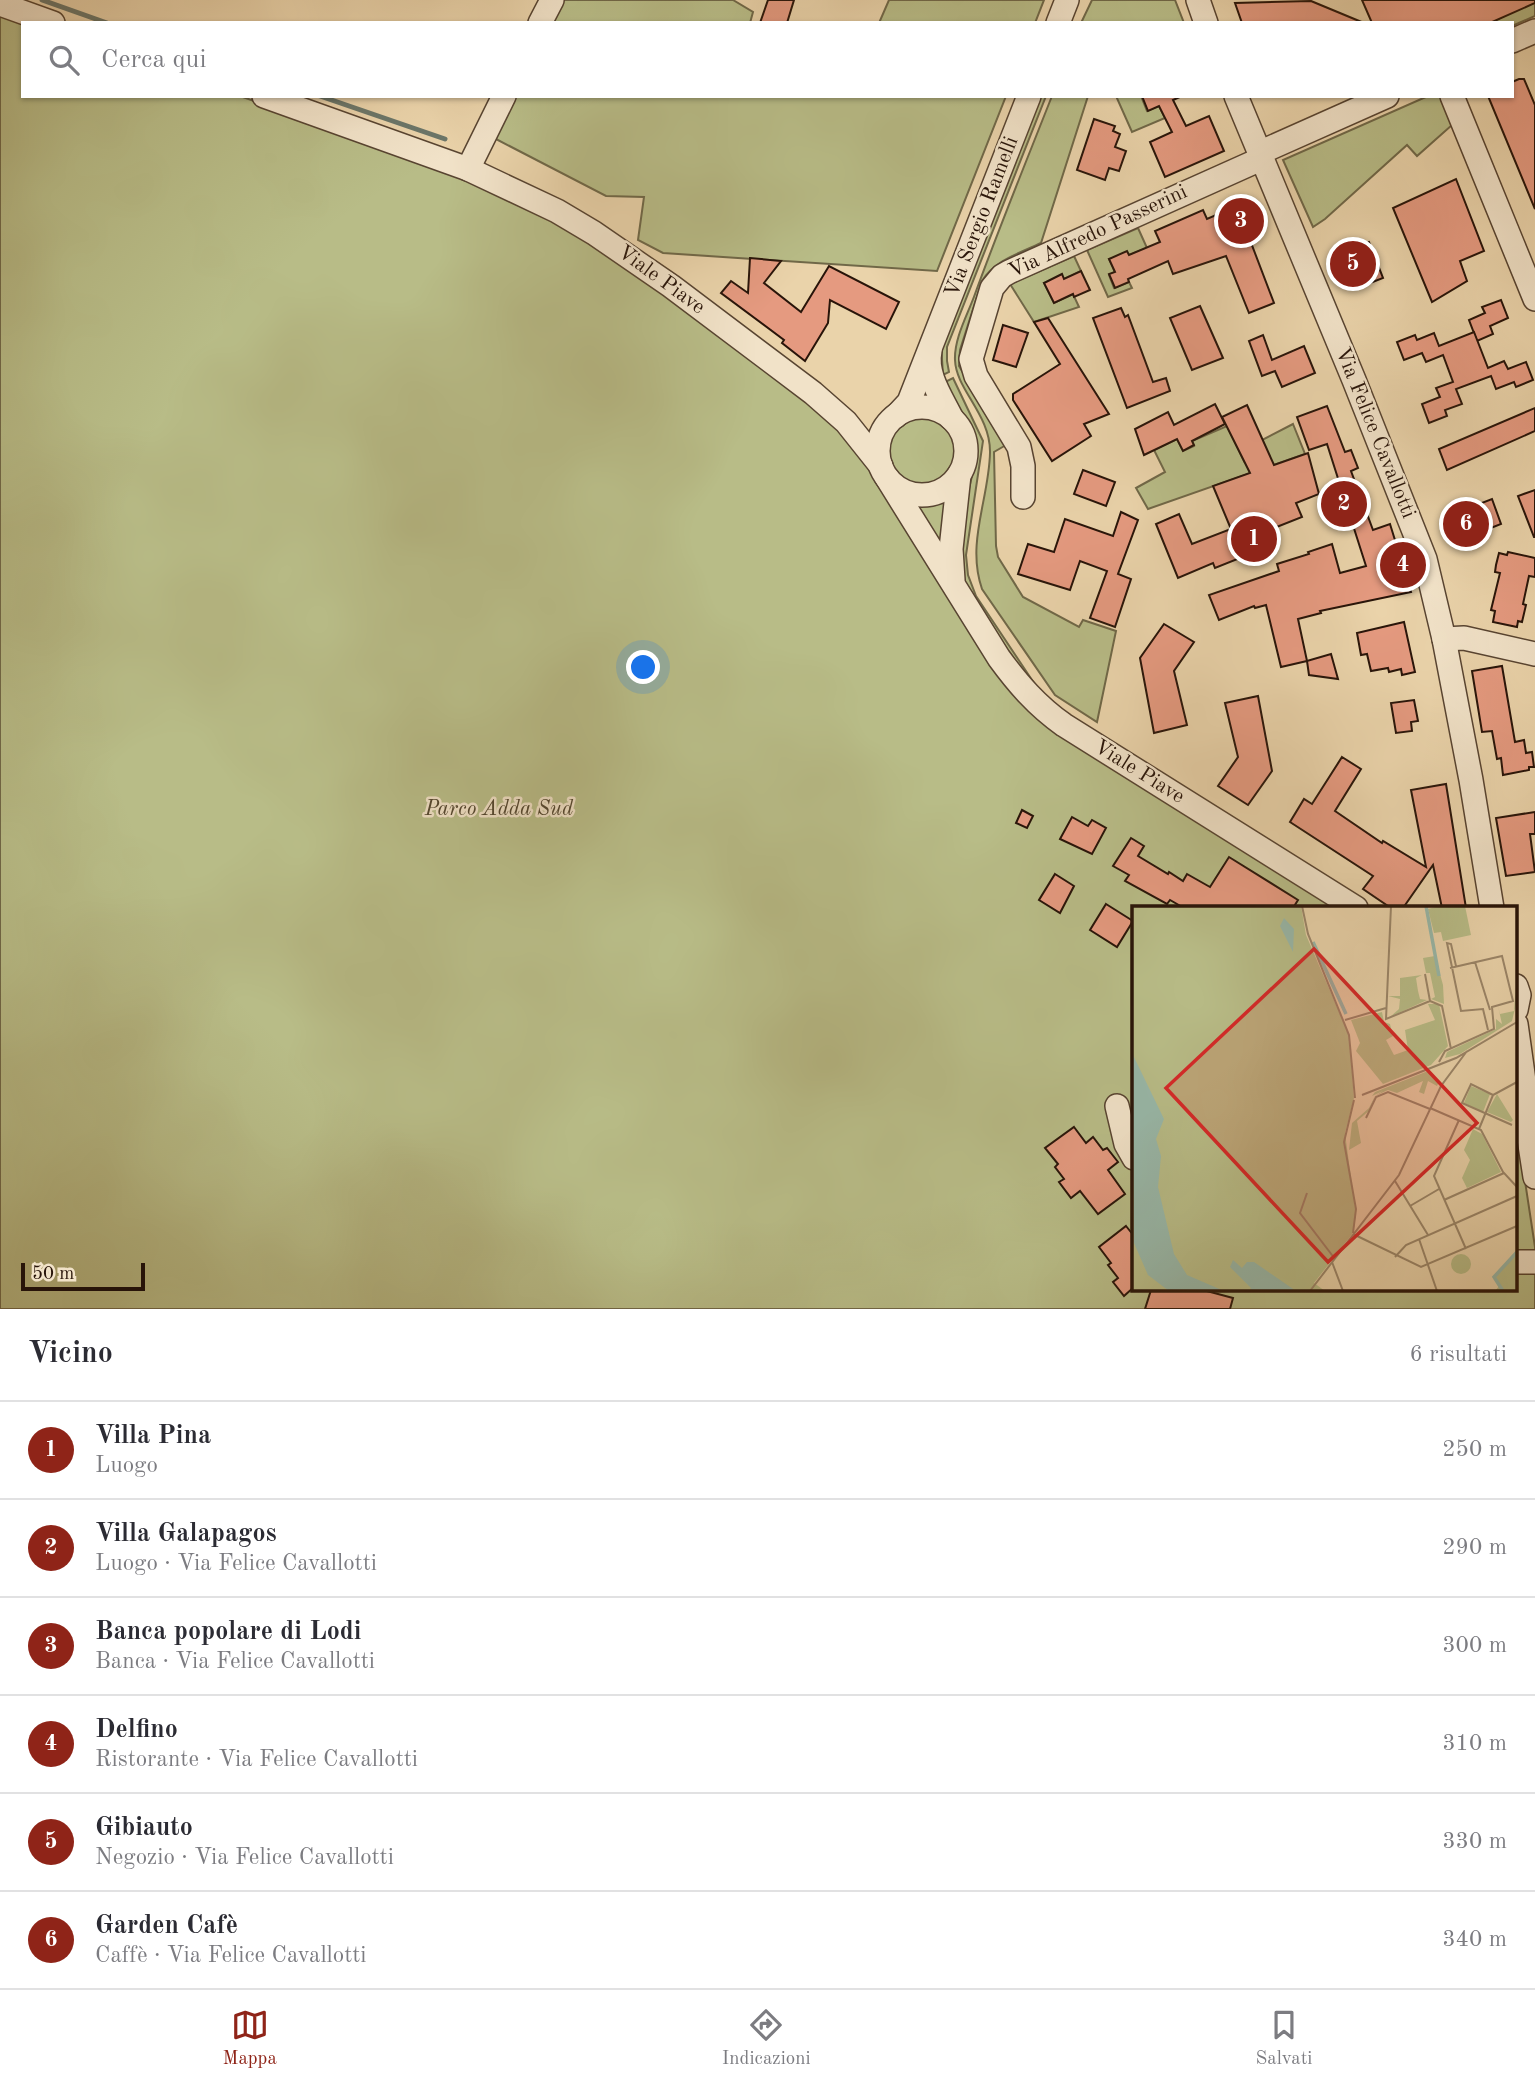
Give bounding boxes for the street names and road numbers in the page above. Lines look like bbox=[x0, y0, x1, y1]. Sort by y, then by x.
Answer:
street label: Via Sergio Ramelli bbox=[942, 134, 1022, 300]
street label: Via Alfredo Passerini bbox=[1006, 181, 1190, 283]
street label: Viale Piave bbox=[614, 242, 708, 318]
street label: Via Felice Cavallotti bbox=[1331, 345, 1419, 521]
street label: Viale Piave bbox=[1090, 736, 1188, 808]

